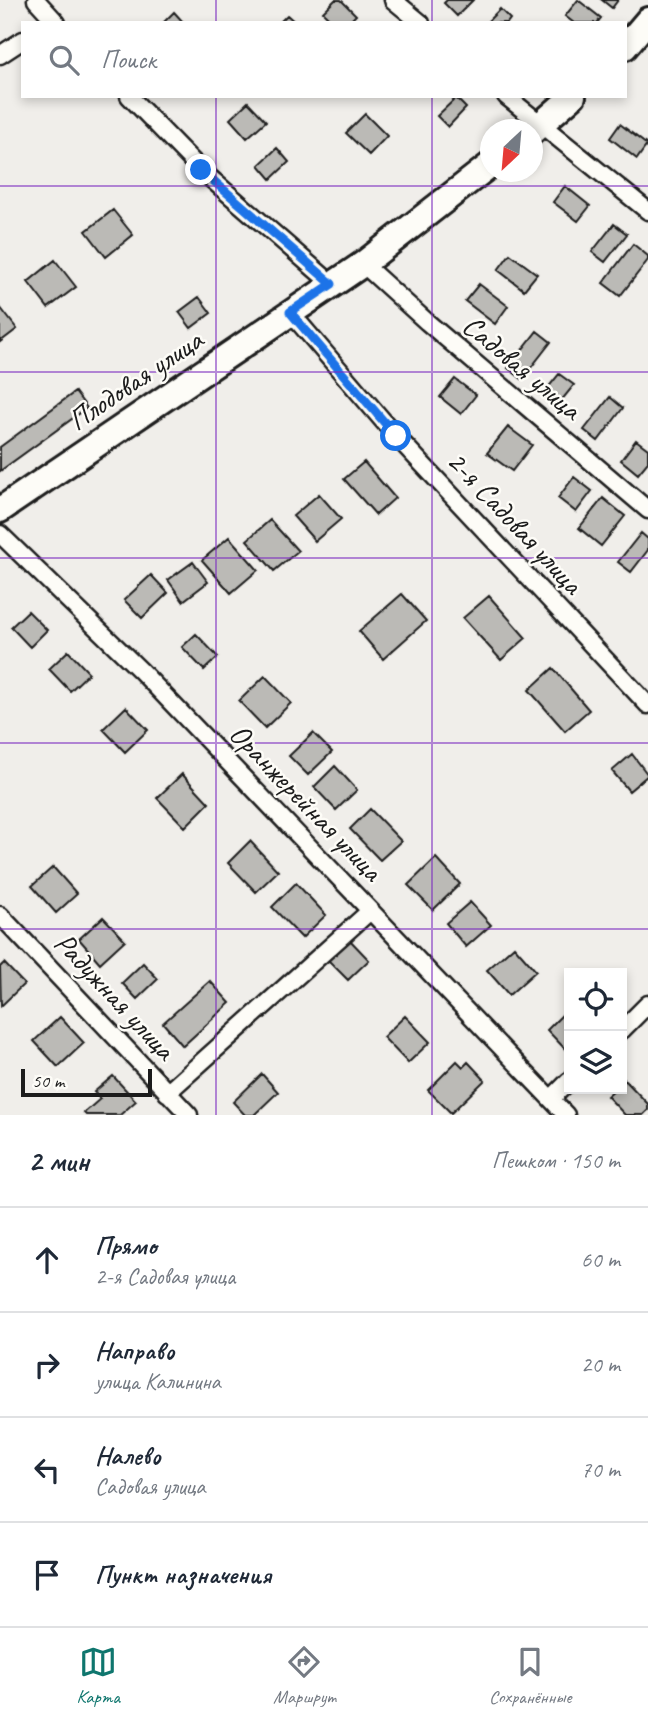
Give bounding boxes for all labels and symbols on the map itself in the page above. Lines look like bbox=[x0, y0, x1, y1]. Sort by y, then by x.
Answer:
north arrow bbox=[480, 119, 543, 182]
route end bbox=[185, 154, 216, 185]
street label: Садовая улица bbox=[455, 306, 591, 429]
street label: Плодовая улица bbox=[60, 320, 211, 439]
route start bbox=[380, 420, 411, 451]
street label: 2-я Садовая улица bbox=[439, 442, 593, 603]
street label: Оранжерейная улица bbox=[221, 715, 392, 890]
street label: Радужная улица bbox=[46, 924, 185, 1069]
scale bar bbox=[21, 1066, 152, 1098]

